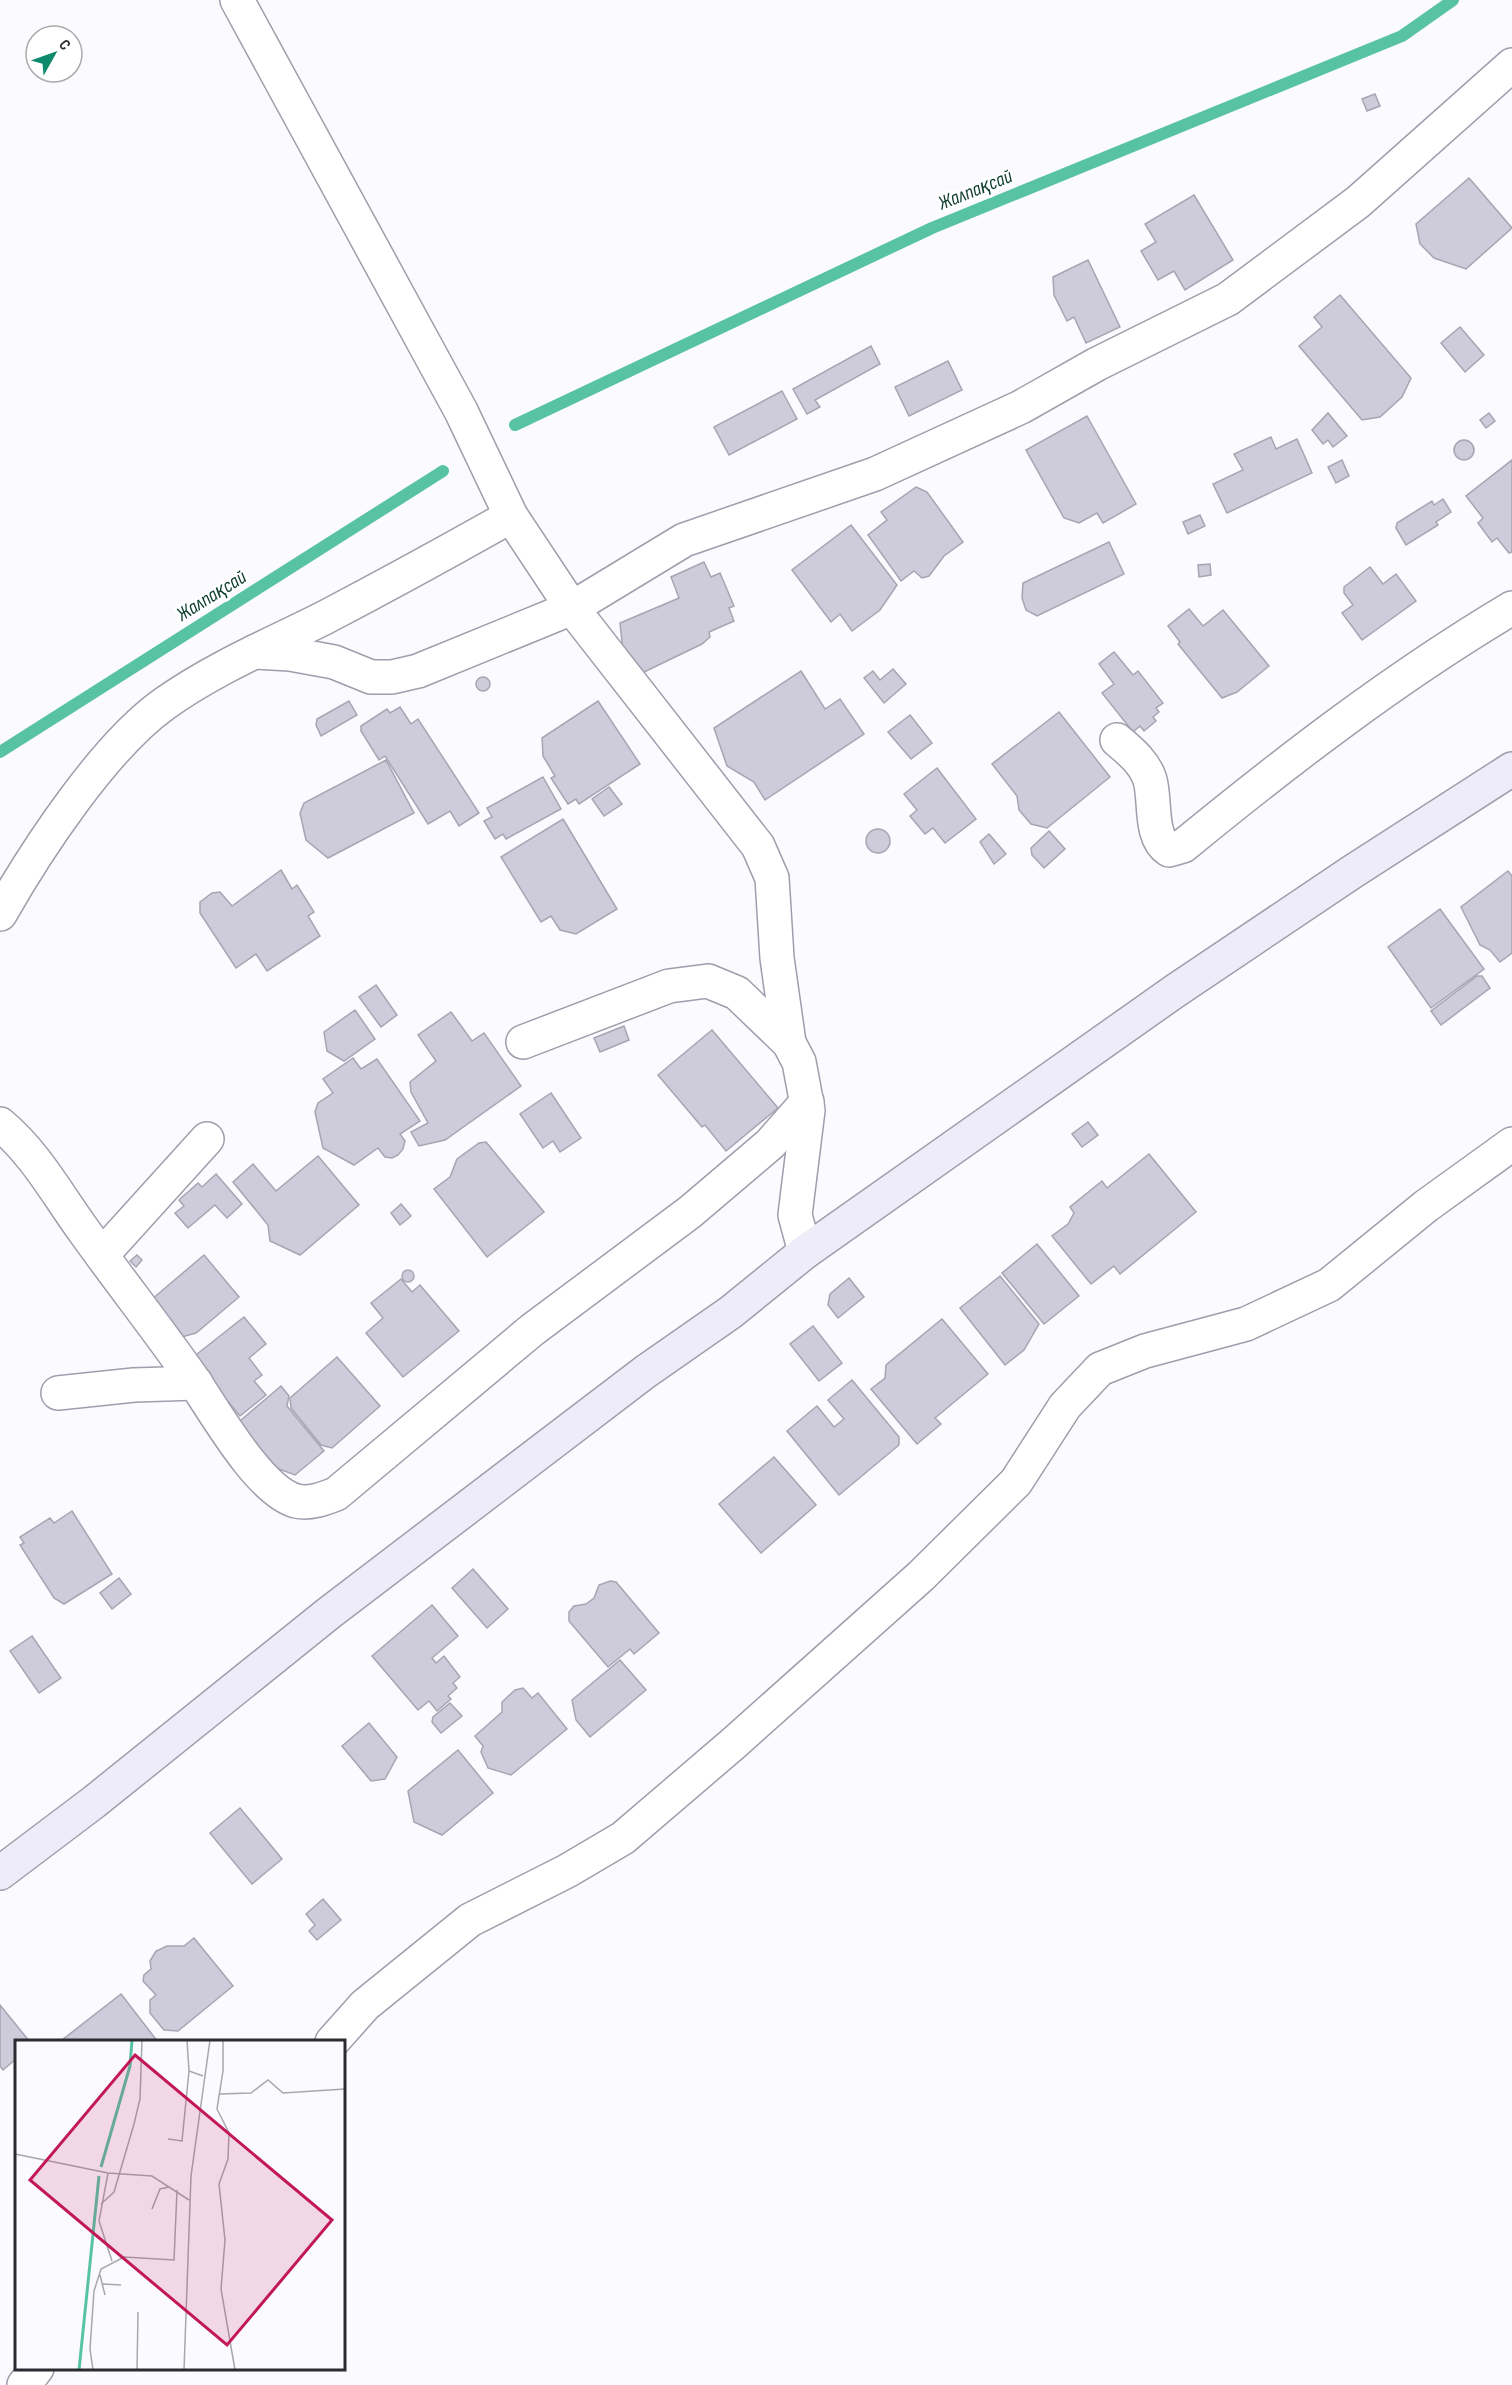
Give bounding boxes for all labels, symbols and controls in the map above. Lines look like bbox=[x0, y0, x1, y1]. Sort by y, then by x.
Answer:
north arrow bbox=[24, 24, 84, 84]
text: С bbox=[54, 36, 74, 55]
water label: Жалпақсай bbox=[934, 164, 1017, 216]
water label: Жалпақсай bbox=[171, 565, 252, 627]
inset map bbox=[15, 2040, 345, 2370]

